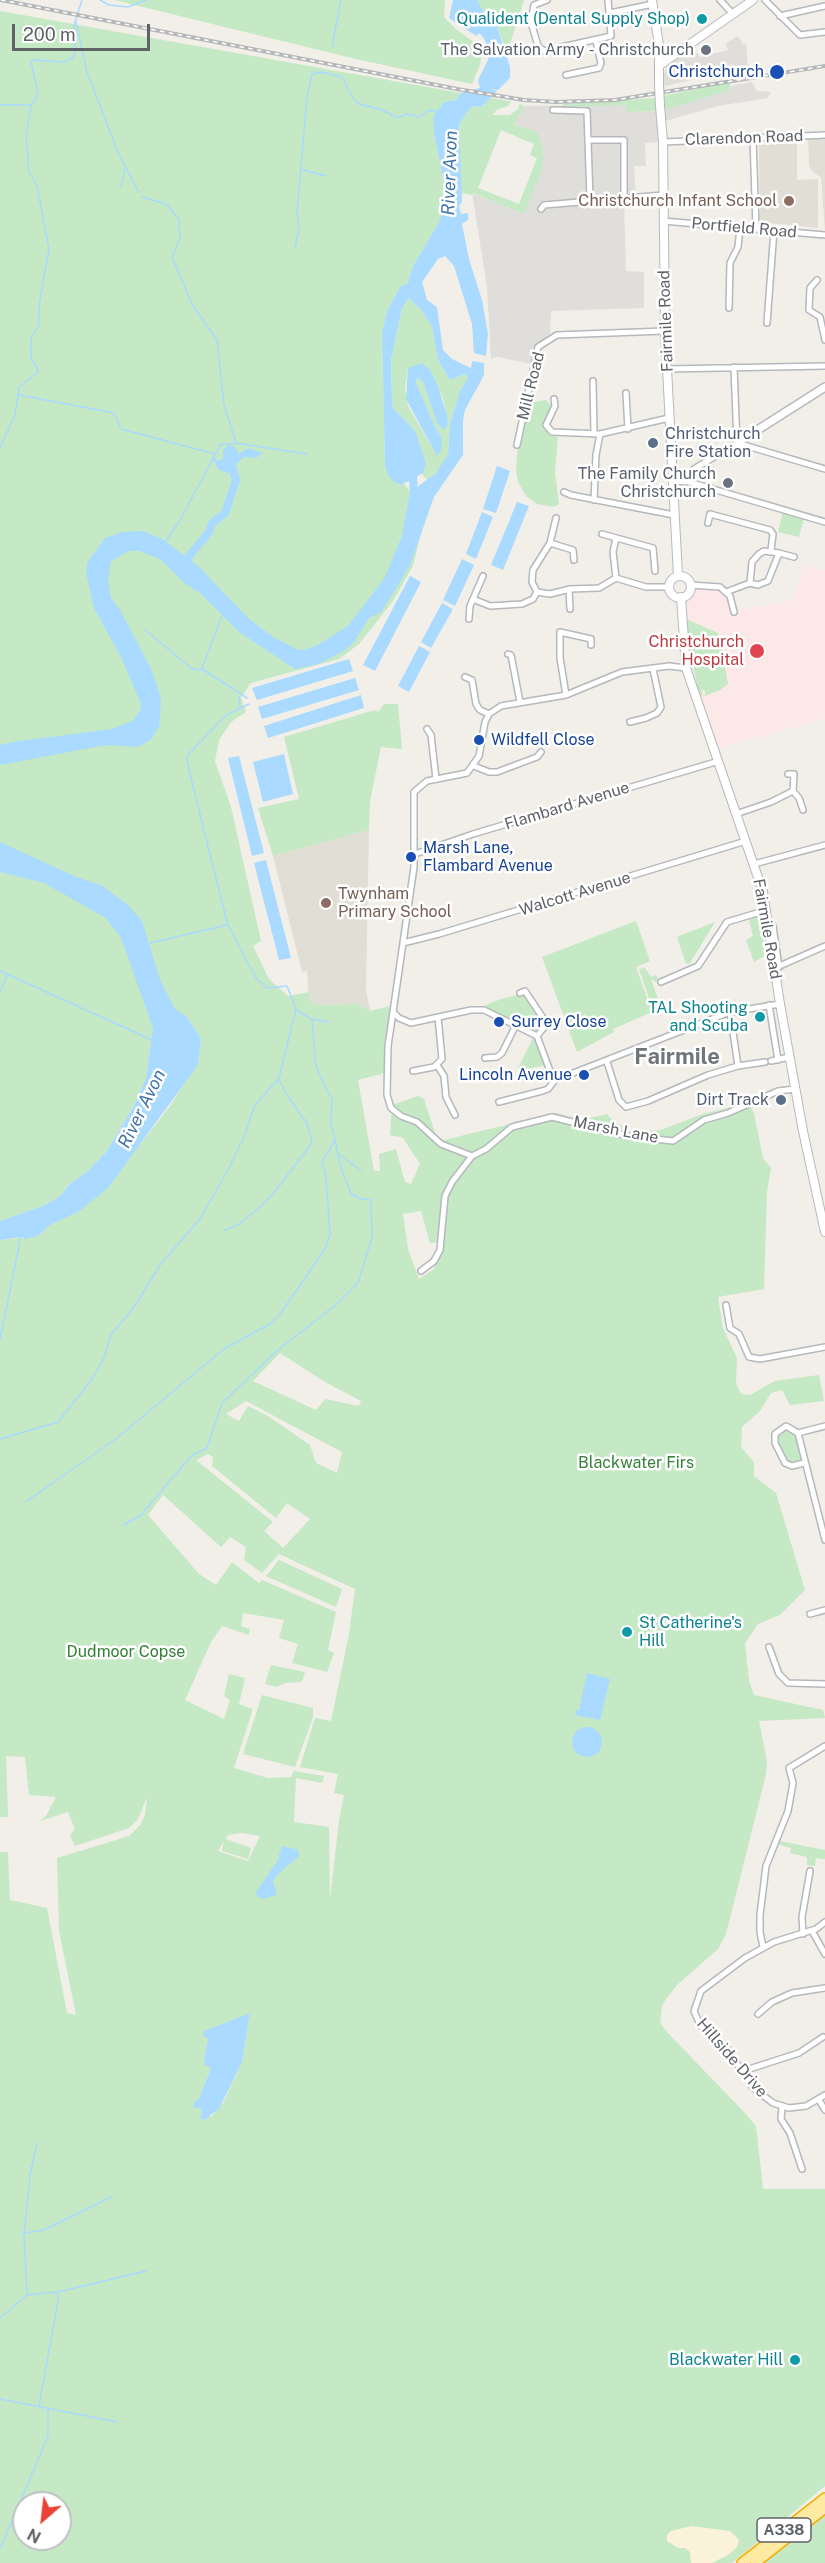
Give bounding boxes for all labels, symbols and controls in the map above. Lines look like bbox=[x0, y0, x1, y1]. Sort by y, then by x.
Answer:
place label: Qualident (Dental Supply Shop) bbox=[456, 9, 690, 29]
scale bar bbox=[15, 12, 153, 50]
marker: Qualident (Dental Supply Shop) bbox=[695, 12, 709, 26]
text: 200 m bbox=[23, 24, 76, 45]
place label: The Salvation Army - Christchurch bbox=[440, 40, 694, 60]
marker: The Salvation Army - Christchurch bbox=[699, 43, 713, 57]
place label: Christchurch bbox=[668, 62, 764, 82]
marker: Christchurch bbox=[768, 63, 786, 81]
street label: Clarendon Road bbox=[684, 126, 804, 150]
water label: River Avon bbox=[438, 130, 462, 216]
place label: Christchurch Infant School bbox=[578, 191, 777, 211]
marker: Christchurch Infant School bbox=[782, 194, 796, 208]
street label: Portfield Road bbox=[691, 214, 797, 242]
street label: Fairmile Road bbox=[655, 270, 677, 372]
street label: Mill Road bbox=[513, 350, 549, 422]
place label: Christchurch Fire Station bbox=[665, 424, 761, 462]
marker: Christchurch Fire Station bbox=[646, 436, 660, 450]
place label: The Family Church Christchurch bbox=[578, 464, 716, 502]
marker: The Family Church Christchurch bbox=[721, 476, 735, 490]
place label: Christchurch Hospital bbox=[648, 632, 744, 670]
marker: Christchurch Hospital bbox=[748, 642, 766, 660]
place label: Wildfell Close bbox=[491, 730, 595, 750]
marker: Wildfell Close bbox=[472, 733, 486, 747]
street label: Flambard Avenue bbox=[502, 778, 632, 834]
place label: Marsh Lane, Flambard Avenue bbox=[423, 838, 553, 876]
marker: Marsh Lane, Flambard Avenue bbox=[404, 850, 418, 864]
street label: Walcott Avenue bbox=[517, 868, 633, 920]
street label: Fairmile Road bbox=[749, 877, 785, 981]
place label: Twynham Primary School bbox=[338, 884, 452, 922]
marker: Twynham Primary School bbox=[319, 896, 333, 910]
place label: TAL Shooting and Scuba bbox=[648, 998, 748, 1036]
marker: TAL Shooting and Scuba bbox=[753, 1010, 767, 1024]
place label: Surrey Close bbox=[511, 1012, 607, 1032]
marker: Surrey Close bbox=[492, 1015, 506, 1029]
district label: Fairmile bbox=[634, 1044, 720, 1070]
place label: Lincoln Avenue bbox=[459, 1065, 572, 1085]
water label: River Avon bbox=[114, 1066, 170, 1152]
marker: Lincoln Avenue bbox=[577, 1068, 591, 1082]
place label: Dirt Track bbox=[696, 1090, 769, 1110]
marker: Dirt Track bbox=[774, 1093, 788, 1107]
street label: Marsh Lane bbox=[572, 1112, 660, 1148]
park label: Blackwater Firs bbox=[578, 1453, 694, 1473]
place label: St Catherine's Hill bbox=[639, 1613, 742, 1651]
marker: St Catherine's Hill bbox=[620, 1625, 634, 1639]
park label: Dudmoor Copse bbox=[67, 1642, 185, 1662]
street label: Hillside Drive bbox=[692, 2015, 772, 2101]
place label: Blackwater Hill bbox=[669, 2350, 783, 2370]
marker: Blackwater Hill bbox=[788, 2353, 802, 2367]
north arrow bbox=[12, 2491, 72, 2551]
road number: A338 bbox=[757, 2518, 811, 2542]
text: N bbox=[24, 2524, 44, 2547]

